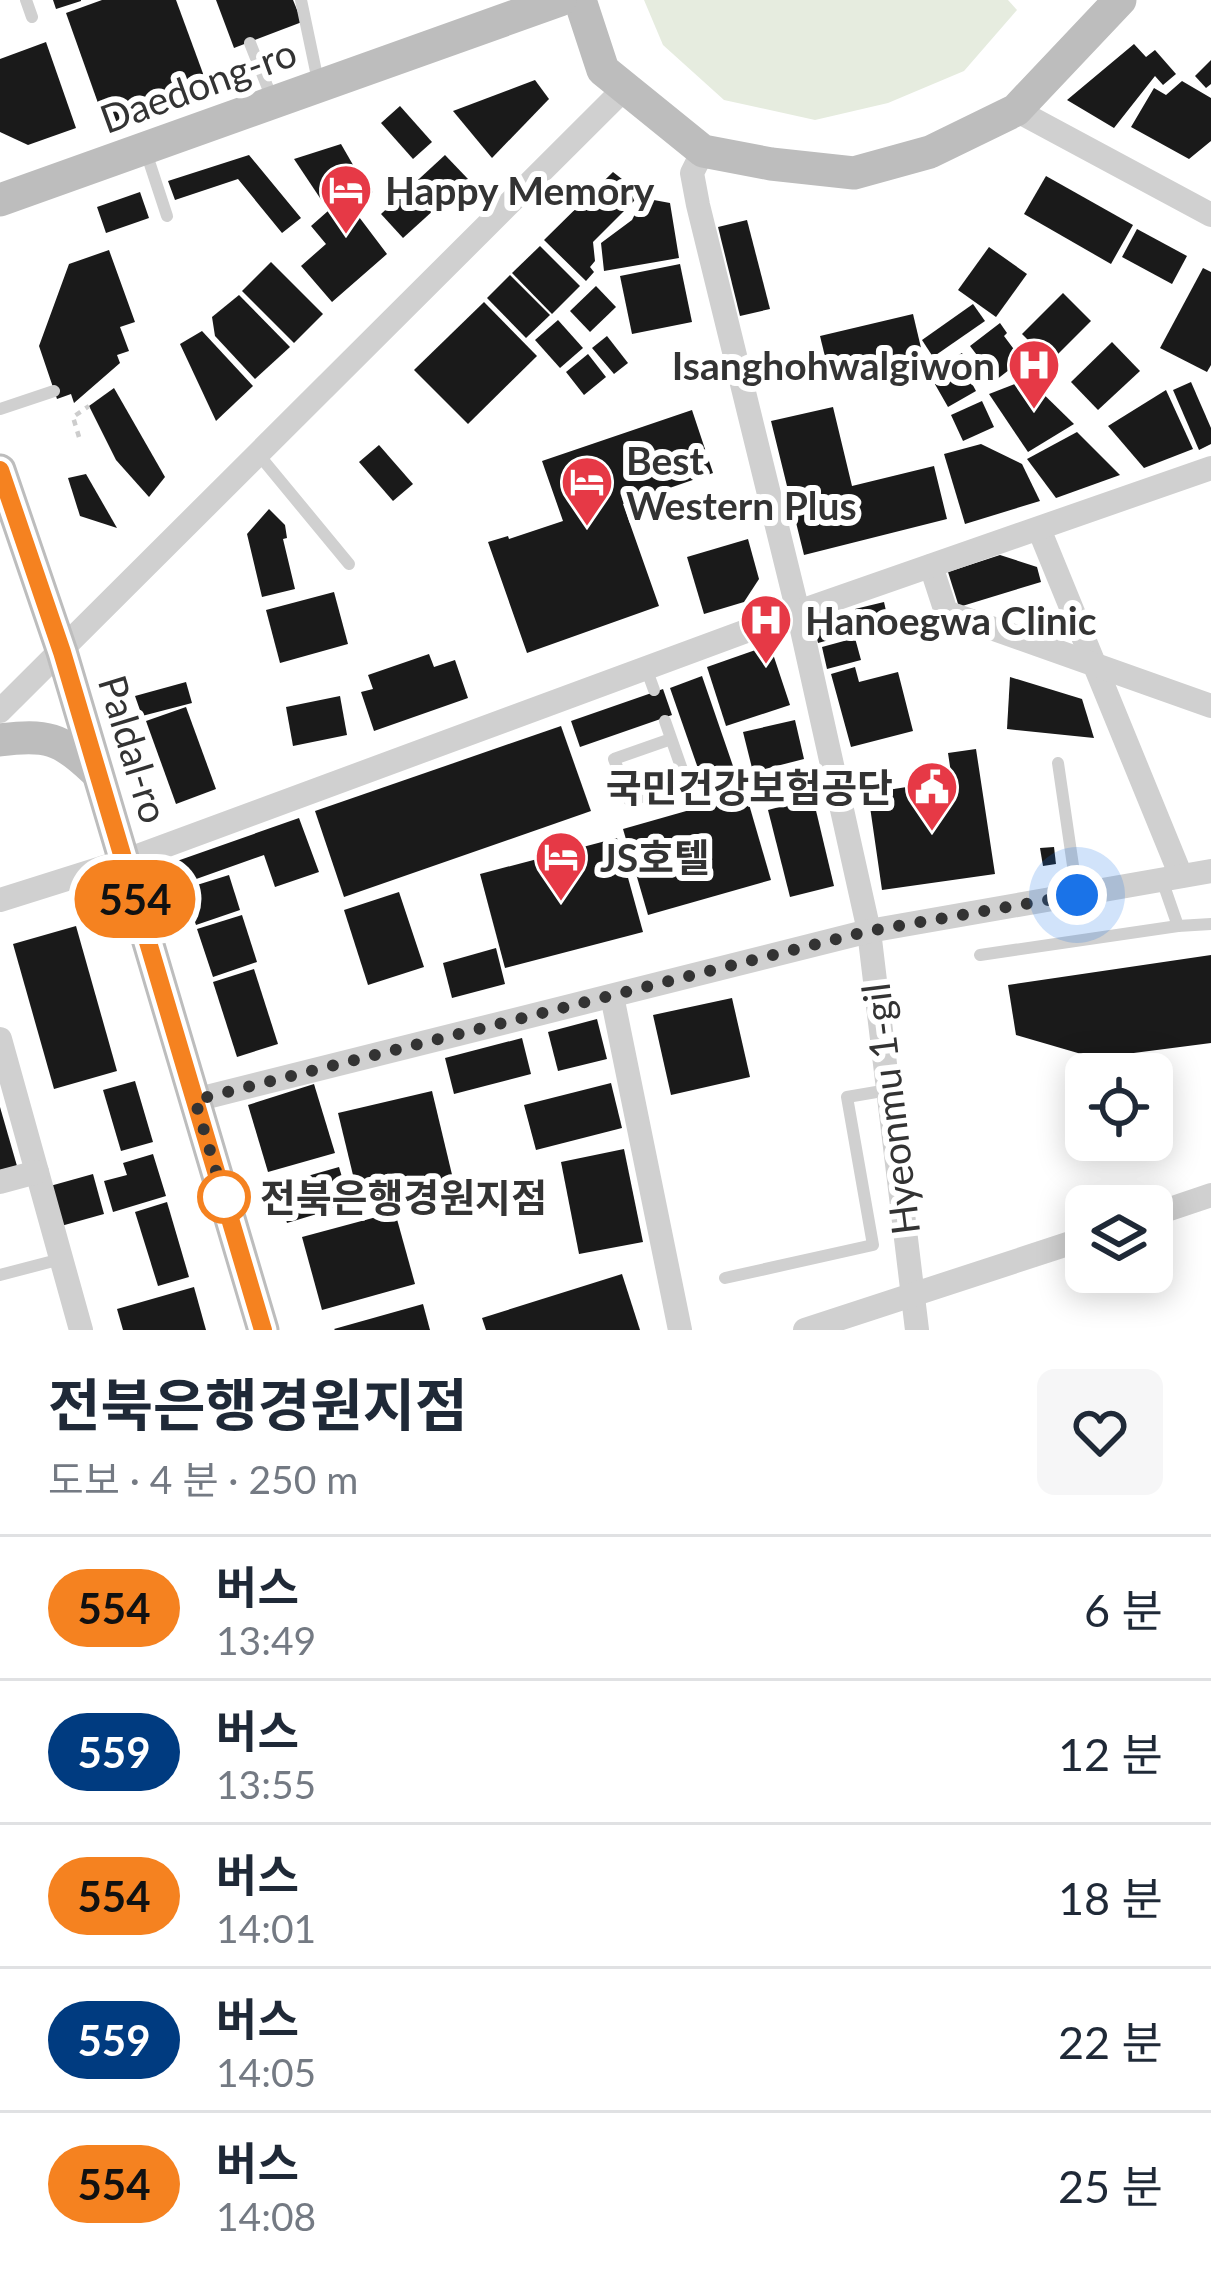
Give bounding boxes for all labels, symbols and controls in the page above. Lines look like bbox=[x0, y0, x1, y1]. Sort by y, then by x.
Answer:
street label: Daedong-ro bbox=[94, 28, 302, 142]
hotel icon: Happy Memory bbox=[318, 162, 374, 236]
place label: Happy Memory bbox=[385, 167, 655, 213]
hospital icon: Isanghohwalgiwon bbox=[1006, 337, 1062, 411]
place label: Isanghohwalgiwon bbox=[672, 342, 995, 388]
place label: Best Western Plus bbox=[626, 437, 857, 528]
hotel icon: Best Western Plus bbox=[559, 454, 615, 528]
hospital icon: Hanoegwa Clinic bbox=[738, 592, 794, 666]
place label: Hanoegwa Clinic bbox=[805, 597, 1097, 643]
street label: Paldal-ro bbox=[90, 670, 178, 828]
public building icon: 국민건강보험공단 bbox=[904, 759, 960, 833]
place label: 국민건강보험공단 bbox=[606, 764, 893, 810]
hotel icon: JS호텔 bbox=[533, 829, 589, 903]
place label: JS호텔 bbox=[600, 834, 710, 880]
line badge: 554 bbox=[66, 860, 204, 938]
your location bbox=[1047, 865, 1107, 925]
text: 554 bbox=[98, 874, 172, 924]
street label: Hyeonmu 1-gil bbox=[852, 981, 928, 1237]
map controls bbox=[1065, 1053, 1173, 1293]
button: locate bbox=[1065, 1053, 1173, 1161]
marker: 전북은행경원지점 bbox=[199, 1172, 249, 1222]
place label: 전북은행경원지점 bbox=[260, 1174, 547, 1220]
button: layers bbox=[1065, 1185, 1173, 1293]
button: heart bbox=[1037, 1369, 1163, 1495]
text: 전북은행경원지점 bbox=[48, 1370, 468, 1438]
text: 도보 · 4 분 · 250 m bbox=[48, 1456, 358, 1502]
text: 버스 bbox=[216, 1560, 299, 1614]
text: 554 bbox=[77, 1583, 151, 1633]
text: 6 분 bbox=[1084, 1583, 1163, 1637]
text: 13:49 bbox=[216, 1617, 316, 1663]
text: 버스 bbox=[216, 1704, 299, 1758]
text: 559 bbox=[77, 1727, 151, 1777]
text: 12 분 bbox=[1058, 1727, 1163, 1781]
text: 13:55 bbox=[216, 1761, 316, 1807]
text: 버스 bbox=[216, 1848, 299, 1902]
text: 554 bbox=[77, 1871, 151, 1921]
text: 18 분 bbox=[1058, 1871, 1163, 1925]
text: 14:01 bbox=[216, 1905, 316, 1951]
text: 버스 bbox=[216, 1992, 299, 2046]
text: 559 bbox=[77, 2015, 151, 2065]
text: 22 분 bbox=[1058, 2015, 1163, 2069]
text: 14:05 bbox=[216, 2049, 316, 2095]
text: 버스 bbox=[216, 2136, 299, 2190]
text: 554 bbox=[77, 2159, 151, 2209]
text: 25 분 bbox=[1058, 2159, 1163, 2213]
text: 14:08 bbox=[216, 2193, 316, 2239]

